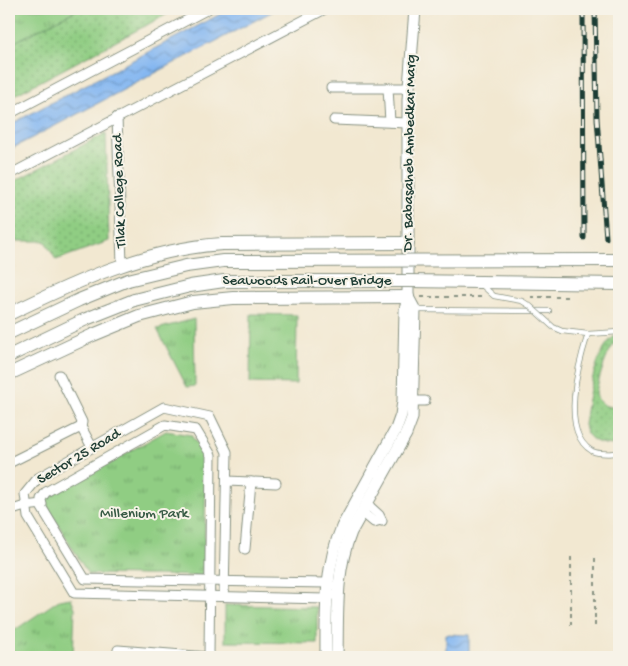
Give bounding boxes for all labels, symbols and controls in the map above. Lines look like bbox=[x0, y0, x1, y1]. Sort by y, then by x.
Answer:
street label: Dr. Babasaheb Ambedkar Marg bbox=[399, 54, 421, 253]
street label: Tilak College Road bbox=[109, 133, 131, 249]
street label: Seawoods Rail-Over Bridge bbox=[222, 272, 392, 290]
street label: Sector 25 Road bbox=[34, 424, 125, 489]
park label: Millenium Park bbox=[100, 505, 189, 523]

